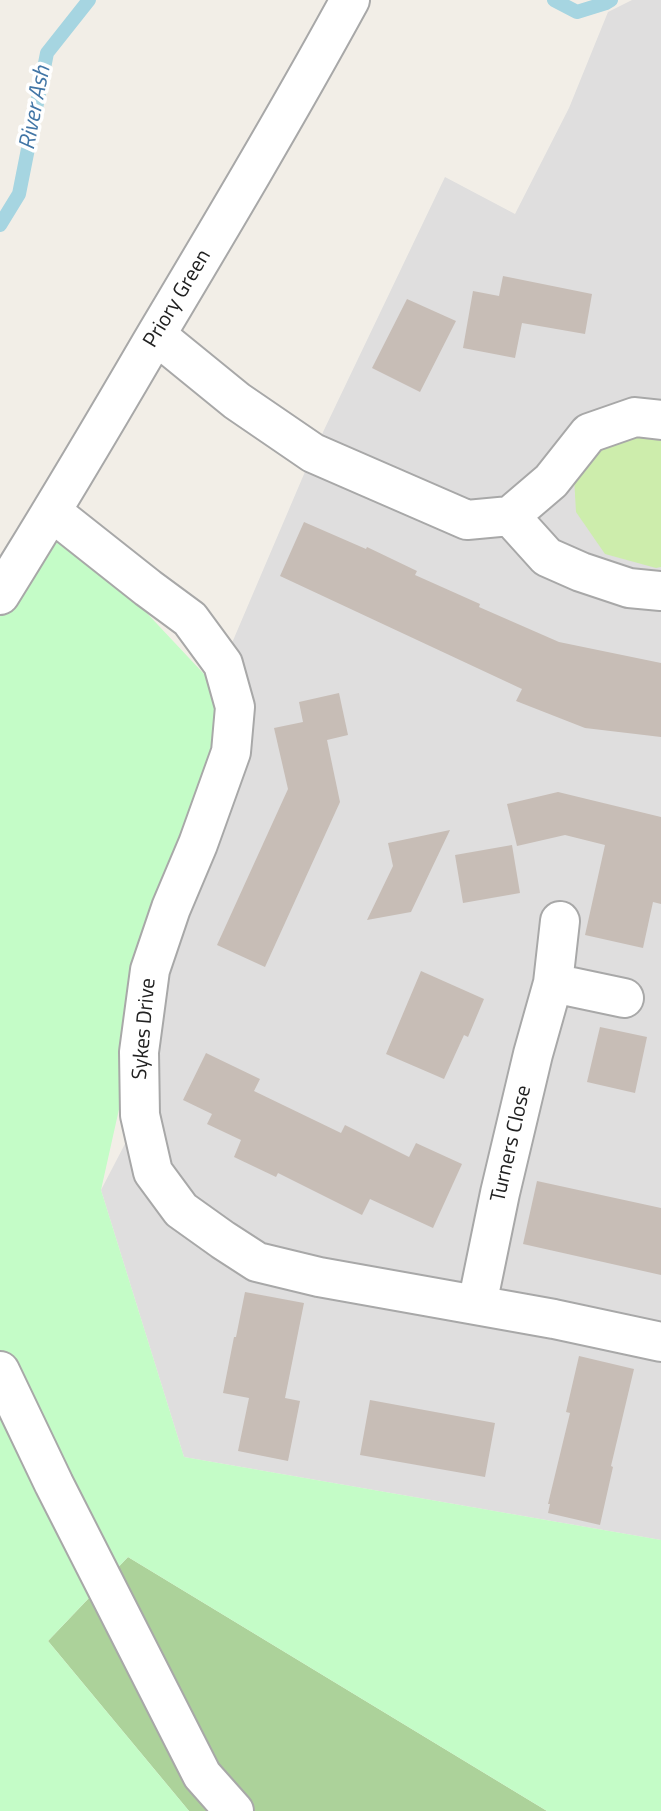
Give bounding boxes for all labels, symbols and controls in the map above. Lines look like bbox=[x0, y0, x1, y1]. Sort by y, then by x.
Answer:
water label: River Ash bbox=[14, 64, 58, 152]
street label: Priory Green bbox=[139, 245, 217, 353]
street label: Sykes Drive bbox=[128, 977, 162, 1081]
street label: Turners Close bbox=[486, 1083, 538, 1205]

